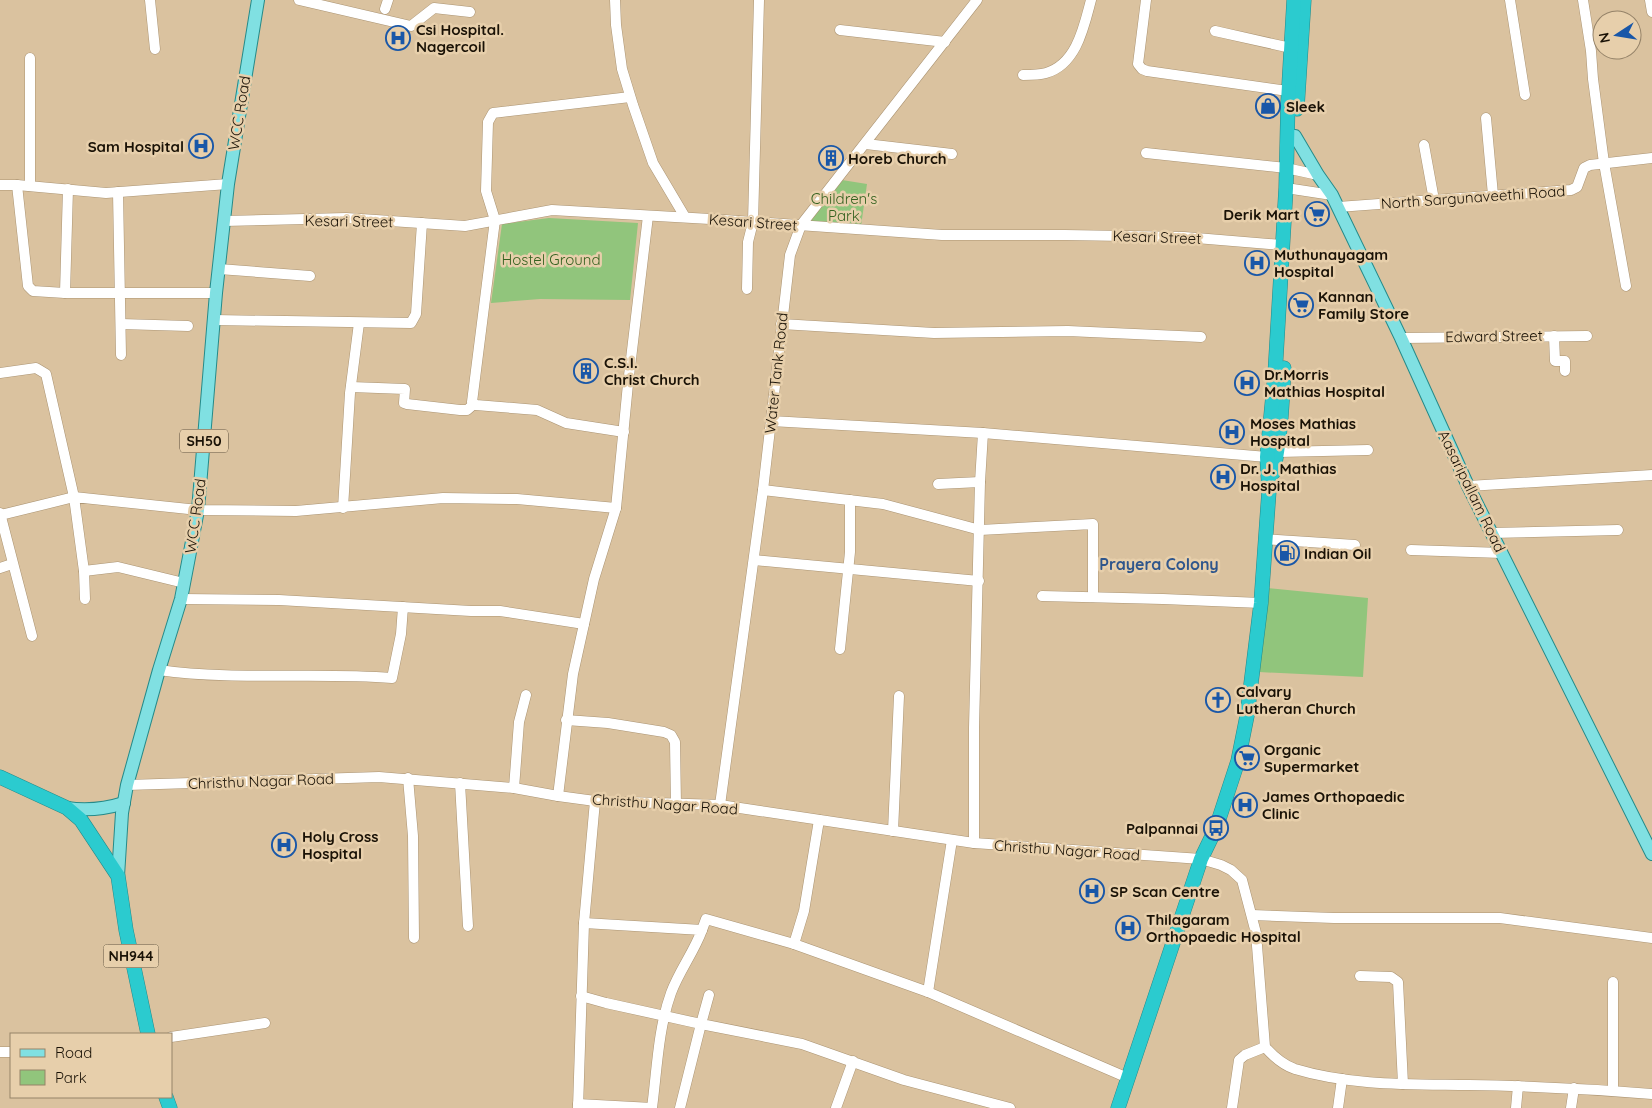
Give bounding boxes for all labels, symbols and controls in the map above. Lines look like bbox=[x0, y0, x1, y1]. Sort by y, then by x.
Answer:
north arrow bbox=[1592, 10, 1642, 60]
place label: Csi Hospital. Nagercoil bbox=[416, 20, 504, 56]
hospital icon: Csi Hospital. Nagercoil bbox=[385, 25, 411, 51]
text: N bbox=[1594, 31, 1614, 45]
street label: WCC Road bbox=[224, 74, 254, 152]
shop icon: Sleek bbox=[1255, 93, 1281, 119]
place label: Sleek bbox=[1286, 97, 1325, 116]
hospital icon: Sam Hospital bbox=[188, 133, 214, 159]
place label: Sam Hospital bbox=[88, 137, 184, 156]
building icon: Horeb Church bbox=[818, 145, 844, 171]
place label: Horeb Church bbox=[848, 149, 947, 168]
street label: North Sargunaveethi Road bbox=[1380, 181, 1566, 213]
park label: Children's Park bbox=[811, 189, 877, 225]
supermarket icon: Derik Mart bbox=[1304, 201, 1330, 227]
place label: Derik Mart bbox=[1223, 205, 1300, 224]
street label: Kesari Street bbox=[708, 209, 798, 235]
street label: Kesari Street bbox=[305, 211, 393, 231]
street label: Kesari Street bbox=[1112, 226, 1202, 248]
place label: Muthunayagam Hospital bbox=[1274, 245, 1388, 281]
park label: Hostel Ground bbox=[501, 250, 601, 269]
hospital icon: Muthunayagam Hospital bbox=[1244, 250, 1270, 276]
place label: Kannan Family Store bbox=[1318, 287, 1409, 323]
supermarket icon: Kannan Family Store bbox=[1288, 292, 1314, 318]
street label: Water Tank Road bbox=[760, 312, 792, 434]
street label: Edward Street bbox=[1445, 326, 1543, 346]
place label: C.S.I. Christ Church bbox=[604, 353, 700, 389]
building icon: C.S.I. Christ Church bbox=[573, 358, 599, 384]
place label: Dr.Morris Mathias Hospital bbox=[1264, 365, 1385, 401]
hospital icon: Dr.Morris Mathias Hospital bbox=[1234, 370, 1260, 396]
place label: Moses Mathias Hospital bbox=[1250, 414, 1356, 450]
hospital icon: Moses Mathias Hospital bbox=[1219, 419, 1245, 445]
street label: Aasaripallam Road bbox=[1434, 427, 1510, 555]
road number: SH50 bbox=[180, 430, 228, 452]
place label: Dr. J. Mathias Hospital bbox=[1240, 459, 1336, 495]
hospital icon: Dr. J. Mathias Hospital bbox=[1210, 464, 1236, 490]
street label: WCC Road bbox=[180, 477, 210, 555]
fuel station icon: Indian Oil bbox=[1274, 540, 1300, 566]
place label: Indian Oil bbox=[1304, 544, 1372, 563]
district label: Prayera Colony bbox=[1099, 554, 1219, 574]
place label: Calvary Lutheran Church bbox=[1236, 682, 1356, 718]
church icon: Calvary Lutheran Church bbox=[1205, 687, 1231, 713]
place label: Organic Supermarket bbox=[1264, 740, 1360, 776]
supermarket icon: Organic Supermarket bbox=[1234, 745, 1260, 771]
street label: Christhu Nagar Road bbox=[188, 769, 334, 793]
place label: James Orthopaedic Clinic bbox=[1262, 787, 1405, 823]
street label: Christhu Nagar Road bbox=[591, 789, 739, 819]
hospital icon: James Orthopaedic Clinic bbox=[1232, 792, 1258, 818]
bus stop icon: Palpannai bbox=[1203, 815, 1229, 841]
place label: Palpannai bbox=[1126, 819, 1198, 838]
place label: Holy Cross Hospital bbox=[302, 827, 378, 863]
hospital icon: Holy Cross Hospital bbox=[271, 832, 297, 858]
street label: Christhu Nagar Road bbox=[993, 835, 1141, 865]
hospital icon: SP Scan Centre bbox=[1079, 878, 1105, 904]
place label: SP Scan Centre bbox=[1110, 882, 1220, 901]
place label: Thilagaram Orthopaedic Hospital bbox=[1146, 910, 1301, 946]
hospital icon: Thilagaram Orthopaedic Hospital bbox=[1115, 915, 1141, 941]
road number: NH944 bbox=[104, 944, 158, 968]
legend bbox=[10, 1033, 172, 1098]
text: Road bbox=[55, 1043, 92, 1062]
text: Park bbox=[55, 1068, 87, 1087]

